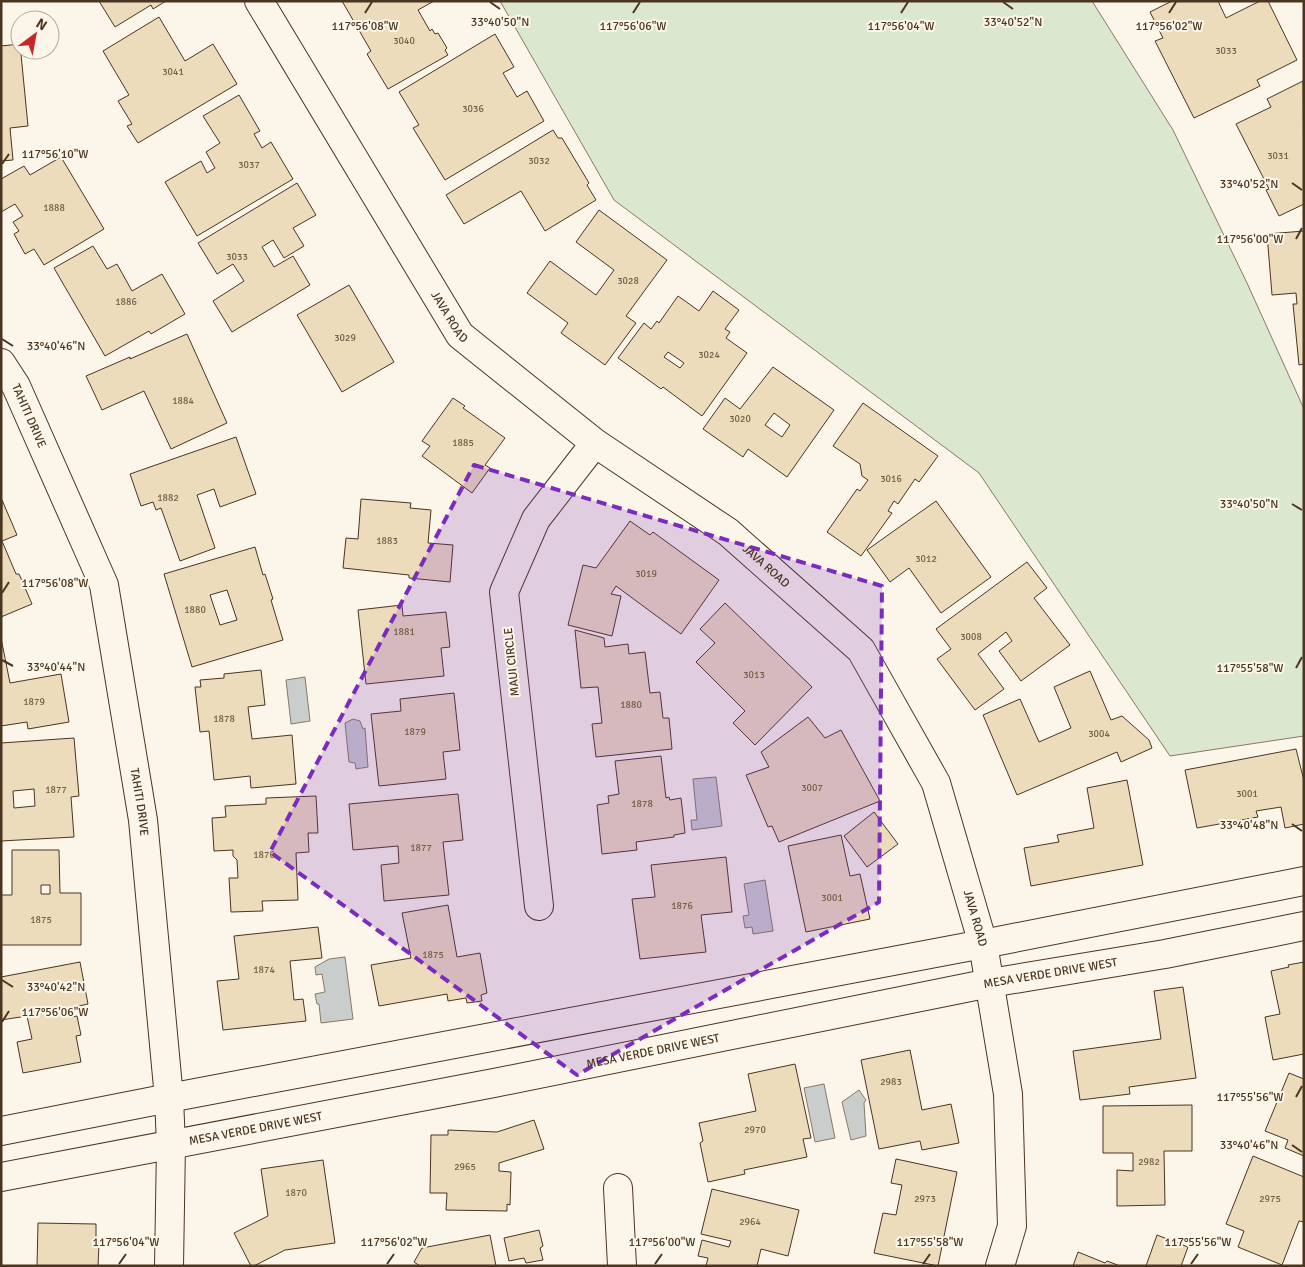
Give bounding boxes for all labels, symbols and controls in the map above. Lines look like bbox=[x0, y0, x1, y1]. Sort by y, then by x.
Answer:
north arrow bbox=[10, 10, 60, 60]
text: N bbox=[33, 15, 50, 34]
text: 33°40'50"N bbox=[471, 15, 529, 30]
text: 33°40'52"N bbox=[984, 15, 1042, 30]
text: 117°56'08"W bbox=[331, 19, 399, 34]
text: 117°56'06"W bbox=[599, 19, 667, 34]
text: 117°56'04"W bbox=[867, 19, 935, 34]
text: 117°56'02"W bbox=[1135, 19, 1203, 34]
house number: 3040 bbox=[393, 35, 415, 47]
house number: 3033 bbox=[1215, 45, 1237, 57]
house number: 3041 bbox=[162, 66, 184, 78]
house number: 3036 bbox=[462, 103, 484, 115]
text: 117°56'10"W bbox=[21, 147, 89, 162]
house number: 3031 bbox=[1267, 150, 1289, 162]
house number: 3032 bbox=[528, 155, 550, 167]
house number: 3037 bbox=[238, 159, 260, 171]
text: 33°40'52"N bbox=[1220, 177, 1278, 192]
house number: 1888 bbox=[43, 202, 65, 214]
text: 117°56'00"W bbox=[1216, 232, 1284, 247]
house number: 3033 bbox=[226, 251, 248, 263]
house number: 3028 bbox=[617, 275, 639, 287]
street label: JAVA ROAD bbox=[428, 288, 471, 346]
house number: 1886 bbox=[115, 296, 137, 308]
house number: 3029 bbox=[334, 332, 356, 344]
text: 33°40'46"N bbox=[27, 339, 85, 354]
house number: 3024 bbox=[698, 349, 720, 361]
street label: TAHITI DRIVE bbox=[8, 381, 50, 450]
house number: 1884 bbox=[172, 395, 194, 407]
house number: 3020 bbox=[729, 413, 751, 425]
house number: 1885 bbox=[452, 437, 474, 449]
house number: 3016 bbox=[880, 473, 902, 485]
house number: 1882 bbox=[157, 492, 179, 504]
text: 33°40'50"N bbox=[1220, 497, 1278, 512]
house number: 1883 bbox=[376, 535, 398, 547]
street label: JAVA ROAD bbox=[740, 541, 793, 591]
house number: 3012 bbox=[915, 553, 937, 565]
house number: 3019 bbox=[635, 568, 657, 580]
text: 117°56'08"W bbox=[21, 576, 89, 591]
house number: 1880 bbox=[184, 604, 206, 616]
house number: 1881 bbox=[393, 626, 415, 638]
street label: MAUI CIRCLE bbox=[501, 627, 523, 697]
house number: 3008 bbox=[960, 631, 982, 643]
text: 33°40'44"N bbox=[27, 660, 85, 675]
text: 117°55'58"W bbox=[1216, 661, 1284, 676]
house number: 3013 bbox=[743, 669, 765, 681]
house number: 1879 bbox=[23, 696, 45, 708]
house number: 1880 bbox=[620, 699, 642, 711]
house number: 1878 bbox=[213, 713, 235, 725]
house number: 1879 bbox=[404, 726, 426, 738]
house number: 3004 bbox=[1088, 728, 1110, 740]
street label: TAHITI DRIVE bbox=[127, 767, 152, 837]
house number: 3007 bbox=[801, 782, 823, 794]
house number: 1877 bbox=[45, 784, 67, 796]
house number: 3001 bbox=[1236, 788, 1258, 800]
house number: 1878 bbox=[631, 798, 653, 810]
text: 33°40'48"N bbox=[1220, 818, 1278, 833]
house number: 1877 bbox=[410, 842, 432, 854]
house number: 1876 bbox=[253, 849, 275, 861]
street label: JAVA ROAD bbox=[960, 888, 991, 948]
house number: 3001 bbox=[821, 892, 843, 904]
house number: 1876 bbox=[671, 900, 693, 912]
house number: 1875 bbox=[30, 914, 52, 926]
house number: 1875 bbox=[422, 949, 444, 961]
street label: MESA VERDE DRIVE WEST bbox=[982, 955, 1118, 992]
house number: 1874 bbox=[253, 964, 275, 976]
text: 33°40'42"N bbox=[27, 980, 85, 995]
text: 117°56'06"W bbox=[21, 1005, 89, 1020]
street label: MESA VERDE DRIVE WEST bbox=[585, 1030, 721, 1072]
house number: 2983 bbox=[880, 1076, 902, 1088]
text: 117°55'56"W bbox=[1216, 1090, 1284, 1105]
street label: MESA VERDE DRIVE WEST bbox=[187, 1108, 323, 1149]
house number: 2970 bbox=[744, 1124, 766, 1136]
text: 33°40'46"N bbox=[1220, 1138, 1278, 1153]
house number: 2982 bbox=[1138, 1156, 1160, 1168]
house number: 2965 bbox=[454, 1161, 476, 1173]
house number: 1870 bbox=[285, 1187, 307, 1199]
house number: 2973 bbox=[914, 1193, 936, 1205]
house number: 2975 bbox=[1259, 1193, 1281, 1205]
house number: 2964 bbox=[739, 1216, 761, 1228]
text: 117°56'04"W bbox=[92, 1235, 160, 1250]
text: 117°56'02"W bbox=[360, 1235, 428, 1250]
text: 117°56'00"W bbox=[628, 1235, 696, 1250]
text: 117°55'58"W bbox=[896, 1235, 964, 1250]
text: 117°55'56"W bbox=[1164, 1235, 1232, 1250]

